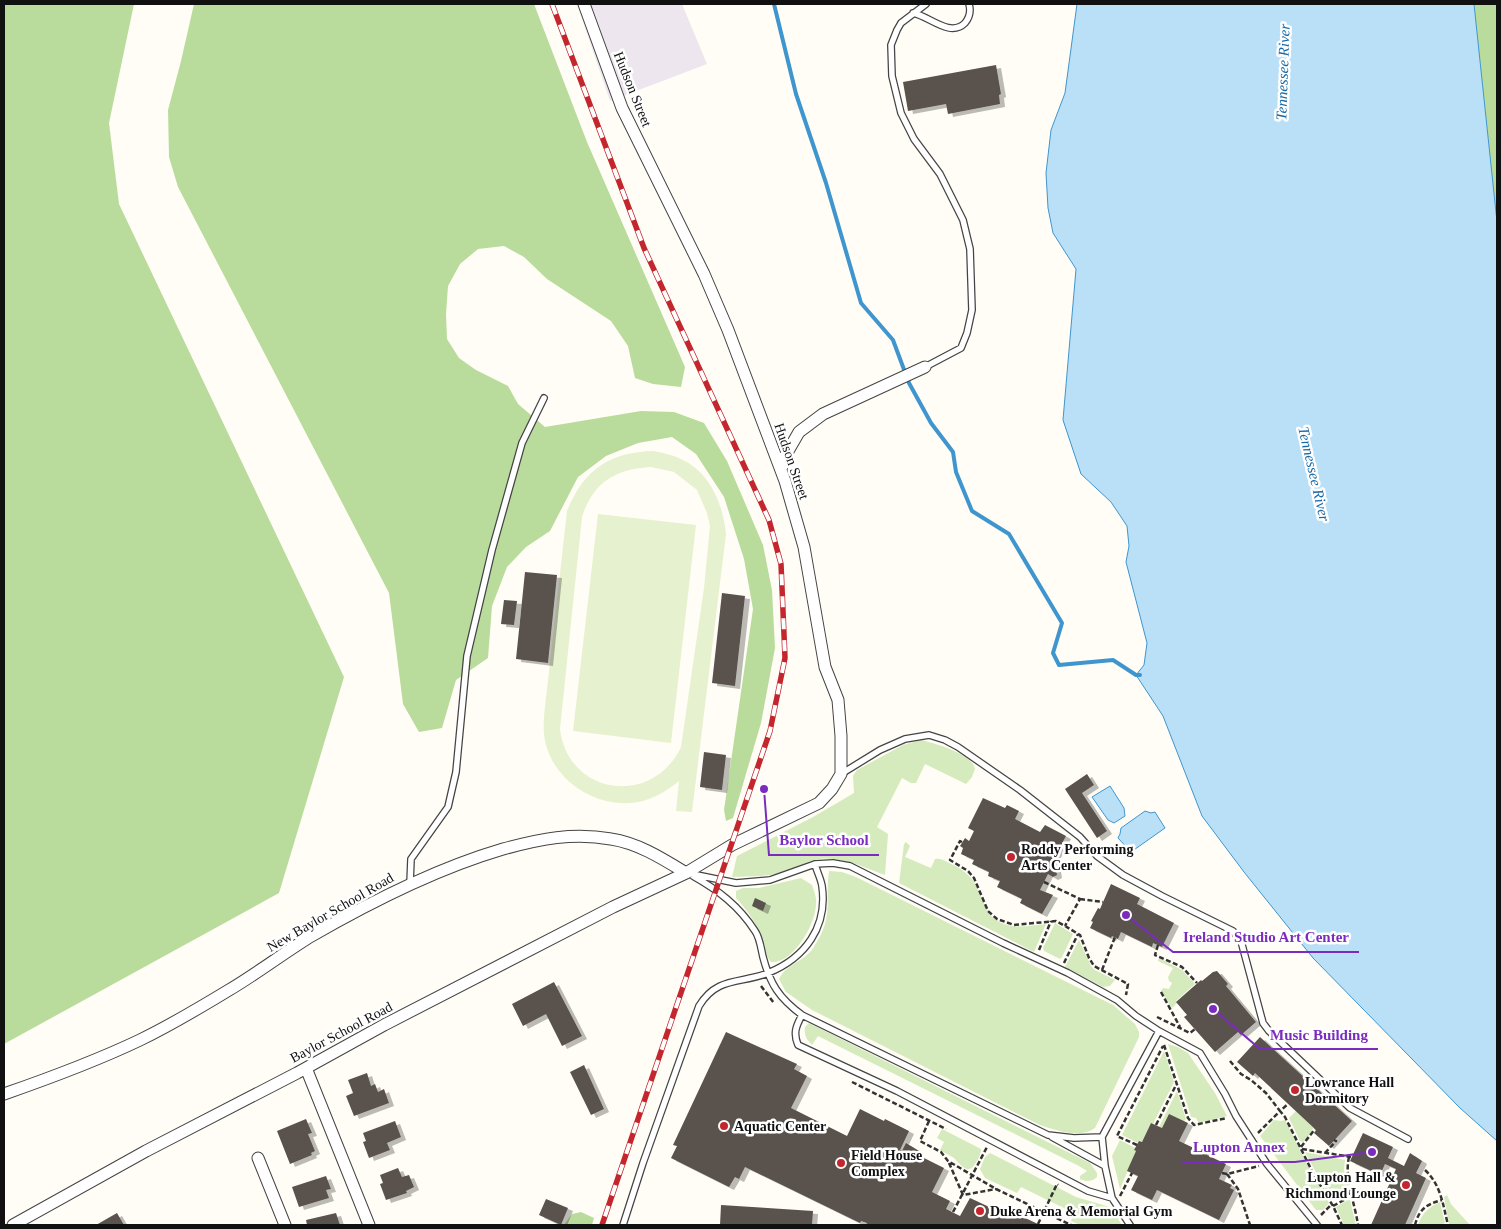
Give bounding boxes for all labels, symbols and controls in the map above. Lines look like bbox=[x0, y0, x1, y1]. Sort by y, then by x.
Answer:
water label: Tennessee River bbox=[1273, 23, 1293, 121]
street label: Hudson Street bbox=[611, 49, 654, 129]
street label: Hudson Street bbox=[771, 421, 812, 501]
water label: Tennessee River bbox=[1295, 425, 1333, 523]
callout: Baylor School bbox=[769, 825, 879, 855]
text: Baylor School bbox=[779, 832, 869, 848]
place label: Roddy Performing Arts Center bbox=[1021, 842, 1133, 873]
marker: Roddy Performing Arts Center bbox=[1005, 851, 1017, 863]
street label: New Baylor School Road bbox=[264, 870, 396, 955]
callout: Ireland Studio Art Center bbox=[1173, 922, 1359, 952]
text: Ireland Studio Art Center bbox=[1183, 929, 1349, 945]
street label: Baylor School Road bbox=[288, 999, 395, 1066]
callout: Music Building bbox=[1260, 1019, 1378, 1049]
text: Music Building bbox=[1270, 1027, 1368, 1043]
place label: Lowrance Hall Dormitory bbox=[1305, 1075, 1394, 1106]
marker: Lowrance Hall Dormitory bbox=[1289, 1084, 1301, 1096]
place label: Aquatic Center bbox=[734, 1119, 826, 1134]
marker: Aquatic Center bbox=[718, 1120, 730, 1132]
callout: Lupton Annex bbox=[1182, 1132, 1295, 1162]
text: Lupton Annex bbox=[1193, 1139, 1286, 1155]
place label: Field House Complex bbox=[851, 1148, 922, 1179]
marker: Field House Complex bbox=[835, 1157, 847, 1169]
place label: Lupton Hall & Richmond Lounge bbox=[1285, 1170, 1396, 1201]
marker: Lupton Hall & Richmond Lounge bbox=[1400, 1179, 1412, 1191]
place label: Duke Arena & Memorial Gym bbox=[990, 1204, 1173, 1219]
marker: Duke Arena & Memorial Gym bbox=[974, 1205, 986, 1217]

